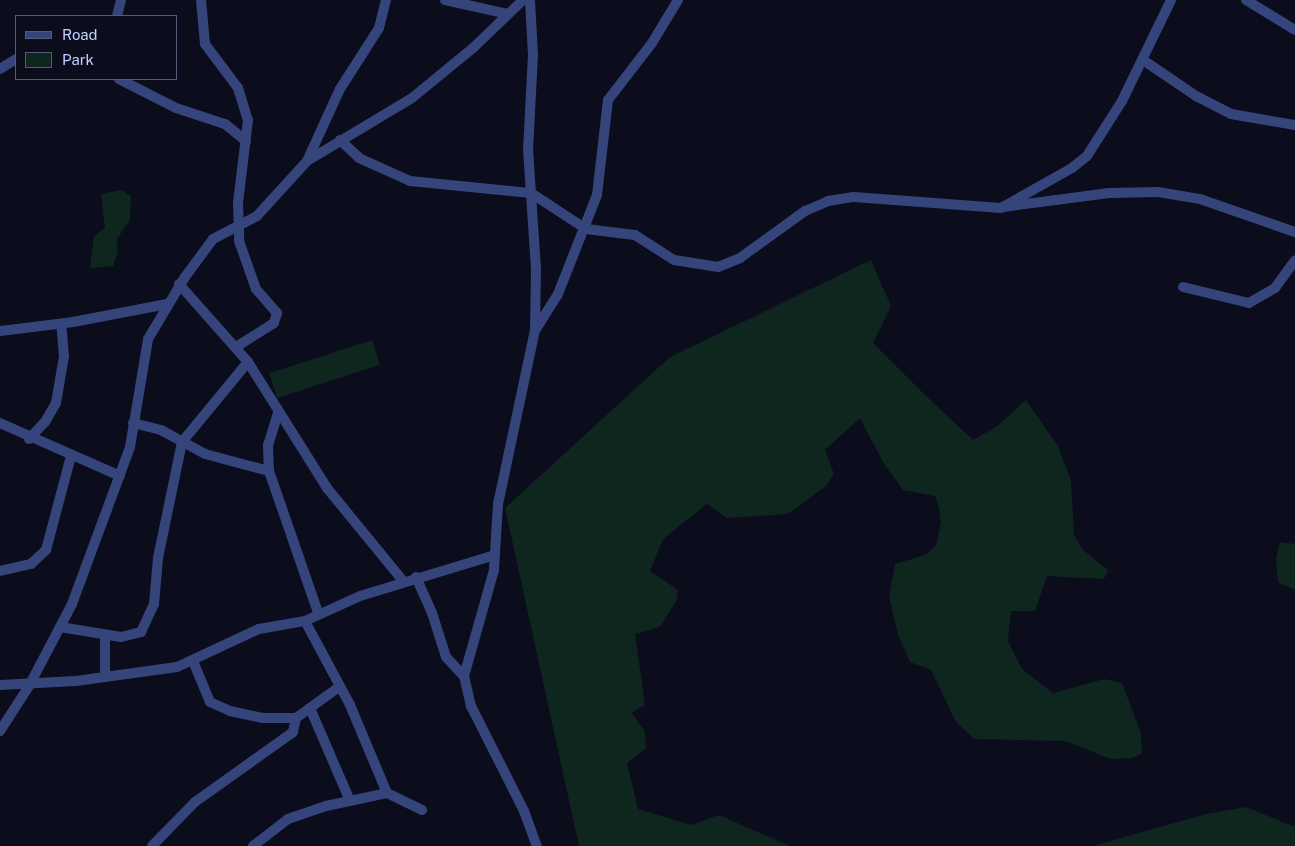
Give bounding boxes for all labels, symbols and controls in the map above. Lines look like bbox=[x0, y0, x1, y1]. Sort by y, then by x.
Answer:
legend bbox=[15, 15, 178, 80]
text: Road bbox=[62, 26, 98, 43]
text: Park bbox=[62, 51, 94, 68]

